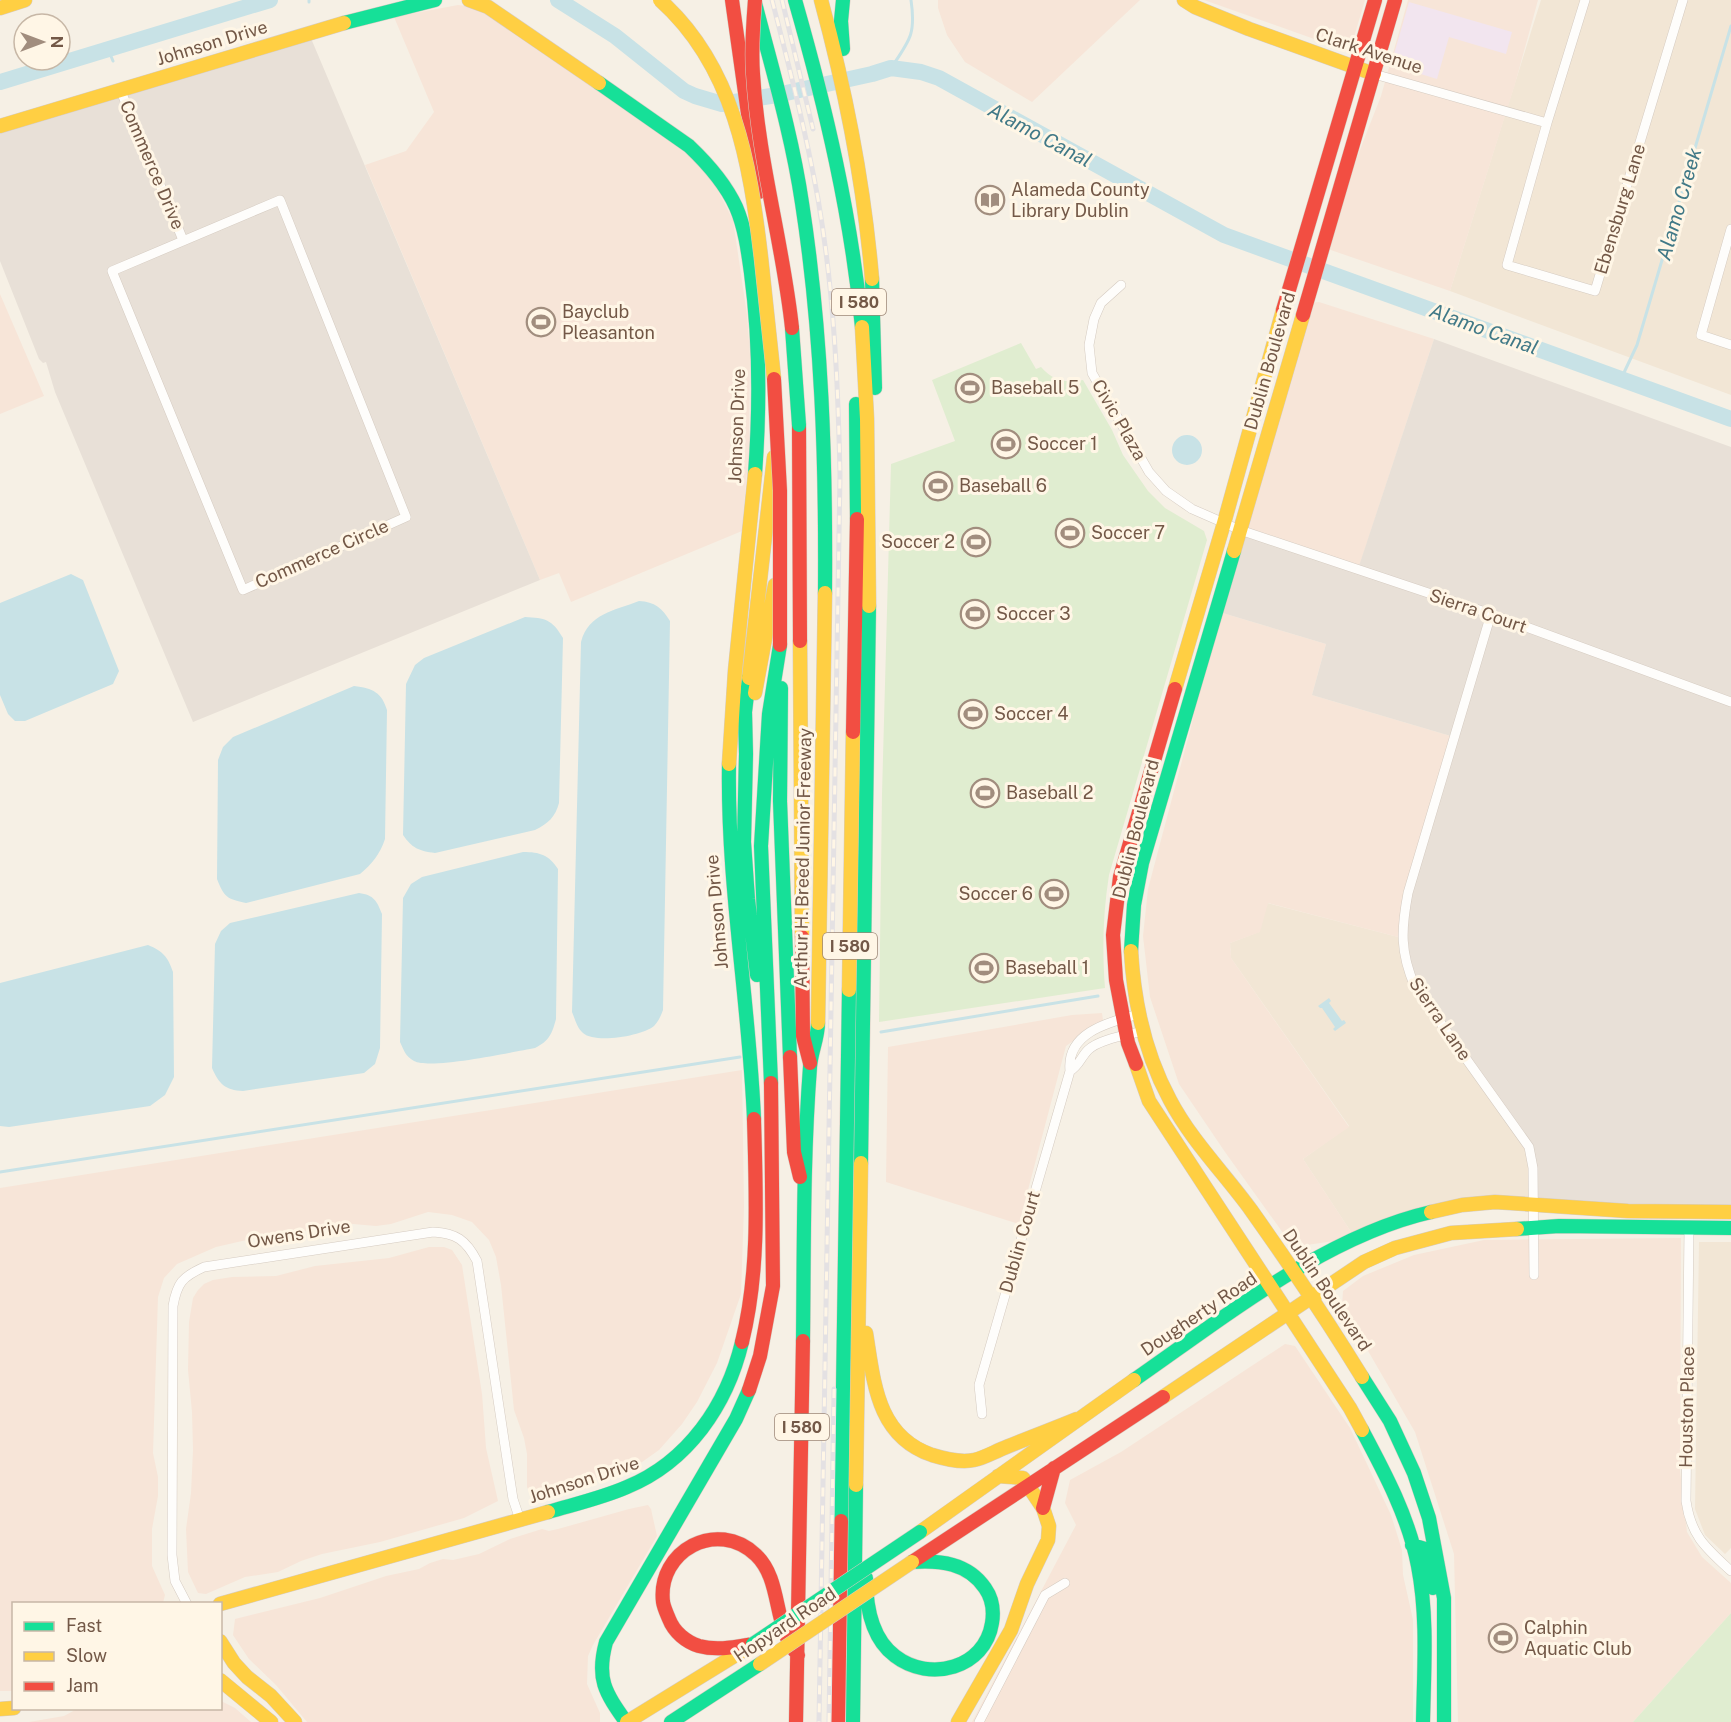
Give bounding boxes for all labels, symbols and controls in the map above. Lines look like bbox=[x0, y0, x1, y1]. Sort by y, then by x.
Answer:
north arrow bbox=[12, 12, 72, 72]
street label: Johnson Drive bbox=[154, 16, 270, 69]
street label: Clark Avenue bbox=[1313, 23, 1425, 78]
text: N bbox=[47, 36, 66, 48]
street label: Commerce Drive bbox=[116, 97, 189, 232]
water label: Alamo Canal bbox=[984, 98, 1096, 172]
street label: Ebensburg Lane bbox=[1590, 141, 1649, 277]
water label: Alamo Creek bbox=[1652, 145, 1707, 263]
place label: Alameda County Library Dublin bbox=[1011, 179, 1150, 221]
library icon: Alameda County Library Dublin bbox=[974, 184, 1006, 216]
road number: I 580 bbox=[832, 289, 886, 315]
street label: Dublin Boulevard bbox=[1240, 289, 1299, 432]
water label: Alamo Canal bbox=[1426, 298, 1542, 360]
place label: Bayclub Pleasanton bbox=[562, 301, 655, 343]
sports icon: Bayclub Pleasanton bbox=[525, 306, 557, 338]
street label: Johnson Drive bbox=[724, 368, 749, 484]
sports icon: Baseball 5 bbox=[954, 372, 986, 404]
street label: Civic Plaza bbox=[1088, 376, 1151, 464]
place label: Baseball 5 bbox=[991, 377, 1079, 398]
sports icon: Soccer 1 bbox=[990, 428, 1022, 460]
place label: Soccer 1 bbox=[1027, 433, 1098, 454]
sports icon: Baseball 6 bbox=[922, 470, 954, 502]
place label: Baseball 6 bbox=[959, 475, 1047, 496]
street label: Commerce Circle bbox=[252, 515, 392, 592]
sports icon: Soccer 7 bbox=[1054, 517, 1086, 549]
place label: Soccer 7 bbox=[1091, 522, 1165, 543]
sports icon: Soccer 2 bbox=[960, 526, 992, 558]
place label: Soccer 2 bbox=[881, 531, 955, 552]
street label: Sierra Court bbox=[1427, 584, 1530, 637]
sports icon: Soccer 3 bbox=[959, 598, 991, 630]
place label: Soccer 3 bbox=[996, 603, 1071, 624]
sports icon: Soccer 4 bbox=[957, 698, 989, 730]
place label: Soccer 4 bbox=[994, 703, 1069, 724]
street label: Arthur H. Breed Junior Freeway bbox=[790, 727, 815, 988]
street label: Dublin Boulevard bbox=[1108, 757, 1163, 901]
sports icon: Baseball 2 bbox=[969, 777, 1001, 809]
place label: Baseball 2 bbox=[1006, 782, 1094, 803]
street label: Johnson Drive bbox=[701, 854, 732, 970]
sports icon: Soccer 6 bbox=[1038, 878, 1070, 910]
place label: Soccer 6 bbox=[959, 883, 1033, 904]
road number: I 580 bbox=[823, 933, 877, 959]
sports icon: Baseball 1 bbox=[968, 952, 1000, 984]
place label: Baseball 1 bbox=[1005, 957, 1089, 978]
street label: Sierra Lane bbox=[1405, 973, 1476, 1064]
street label: Dublin Court bbox=[995, 1188, 1044, 1295]
street label: Owens Drive bbox=[246, 1215, 352, 1252]
street label: Dublin Boulevard bbox=[1279, 1225, 1376, 1355]
street label: Dougherty Road bbox=[1137, 1267, 1261, 1360]
street label: Houston Place bbox=[1675, 1346, 1698, 1468]
road number: I 580 bbox=[775, 1414, 829, 1440]
street label: Johnson Drive bbox=[526, 1452, 642, 1507]
street label: Hopyard Road bbox=[730, 1583, 840, 1666]
legend bbox=[12, 1602, 222, 1710]
text: Fast bbox=[66, 1615, 102, 1636]
place label: Calphin Aquatic Club bbox=[1524, 1617, 1632, 1659]
sports icon: Calphin Aquatic Club bbox=[1487, 1622, 1519, 1654]
text: Slow bbox=[66, 1645, 107, 1666]
text: Jam bbox=[66, 1675, 99, 1696]

